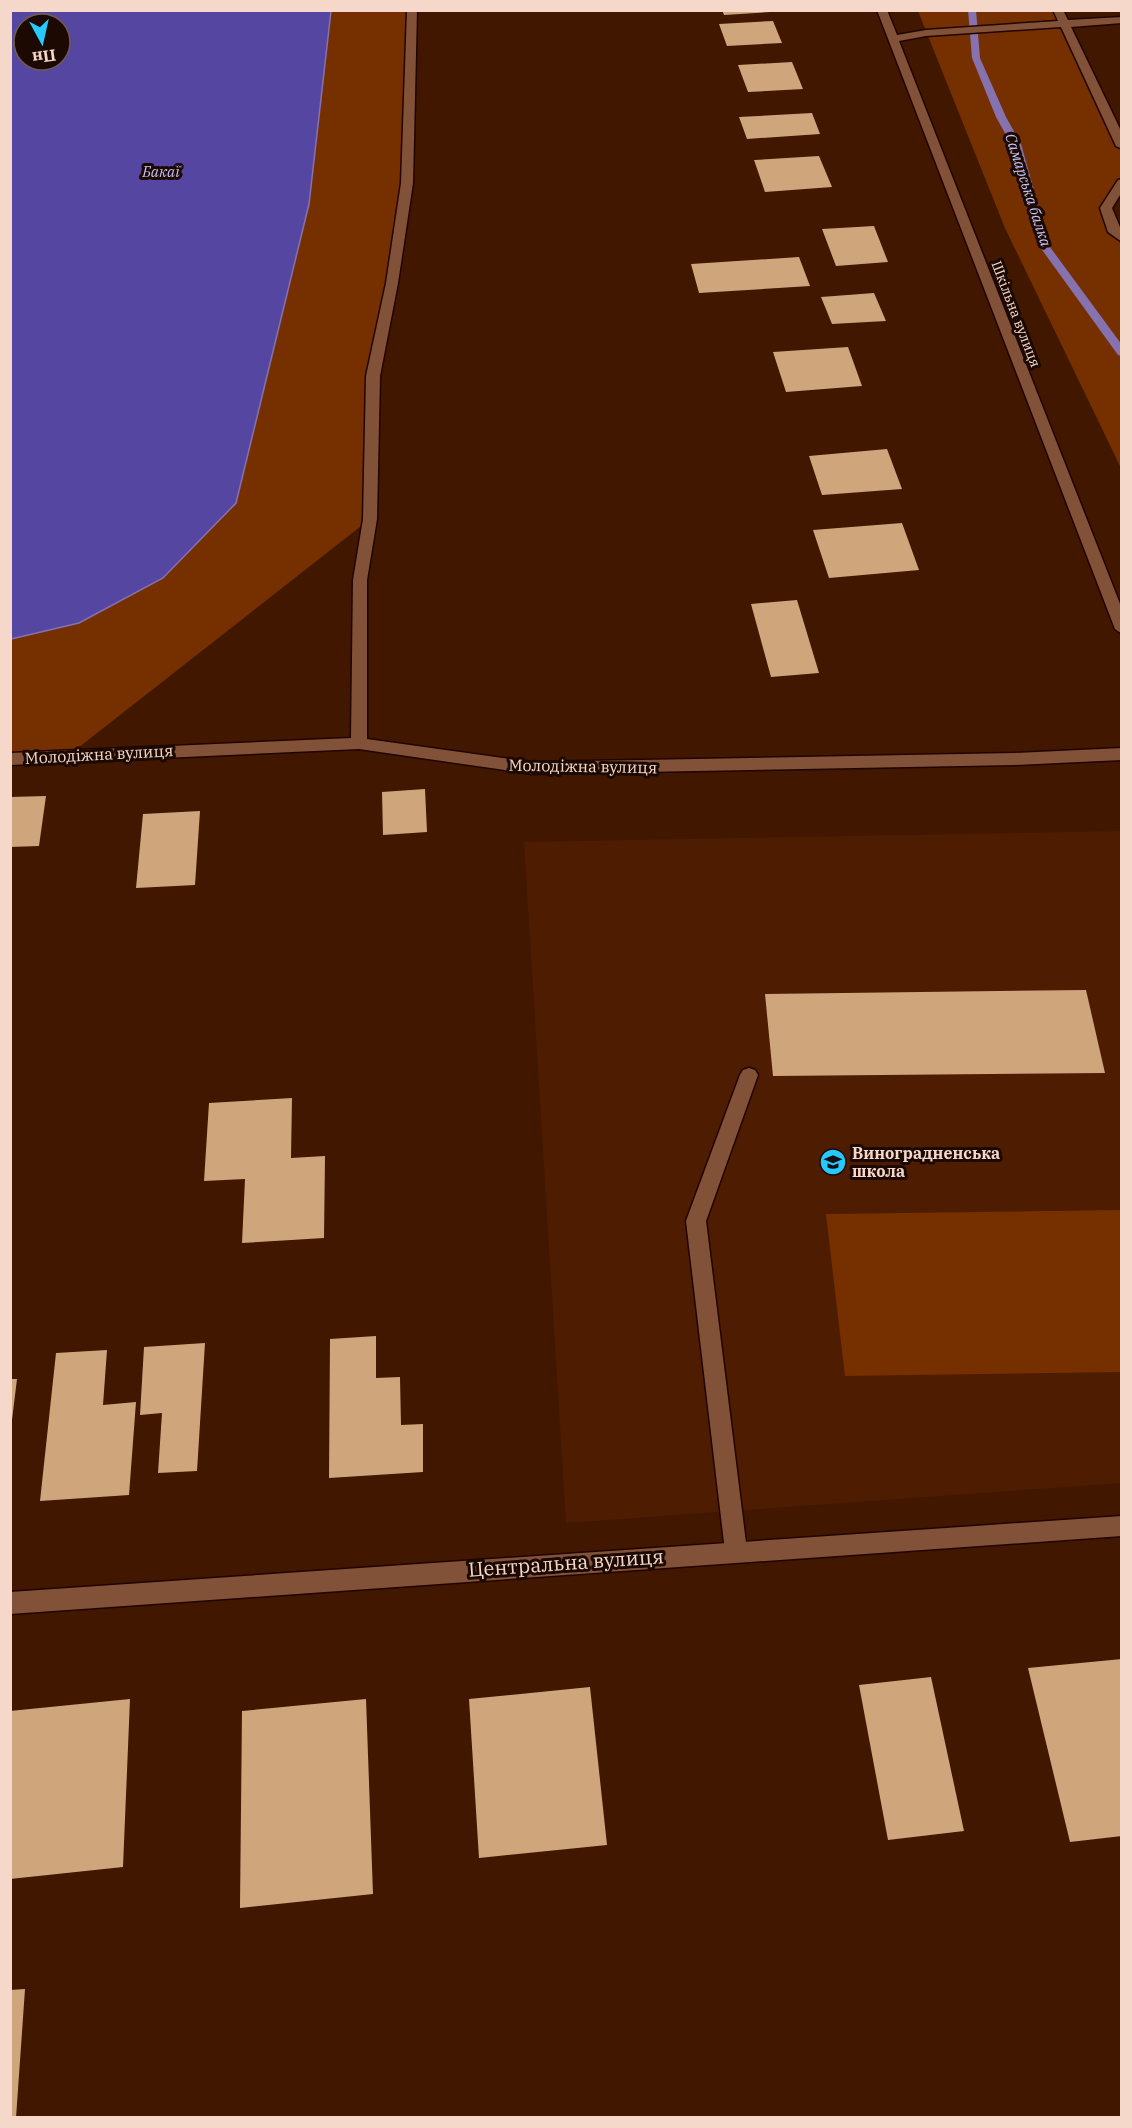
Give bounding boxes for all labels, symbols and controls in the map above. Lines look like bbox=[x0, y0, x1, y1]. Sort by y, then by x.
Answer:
north arrow bbox=[12, 12, 72, 72]
text: Пн bbox=[31, 45, 57, 68]
water label: Самарська балка bbox=[1001, 131, 1056, 250]
water label: Бакаї bbox=[141, 162, 181, 181]
street label: Шкільна вулиця bbox=[987, 258, 1045, 370]
street label: Молодіжна вулиця bbox=[24, 740, 174, 768]
street label: Молодіжна вулиця bbox=[508, 755, 658, 777]
place label: Виноградненська школа bbox=[852, 1143, 1000, 1181]
school or university icon: Виноградненська школа bbox=[818, 1147, 848, 1177]
street label: Центральна вулиця bbox=[467, 1542, 665, 1583]

